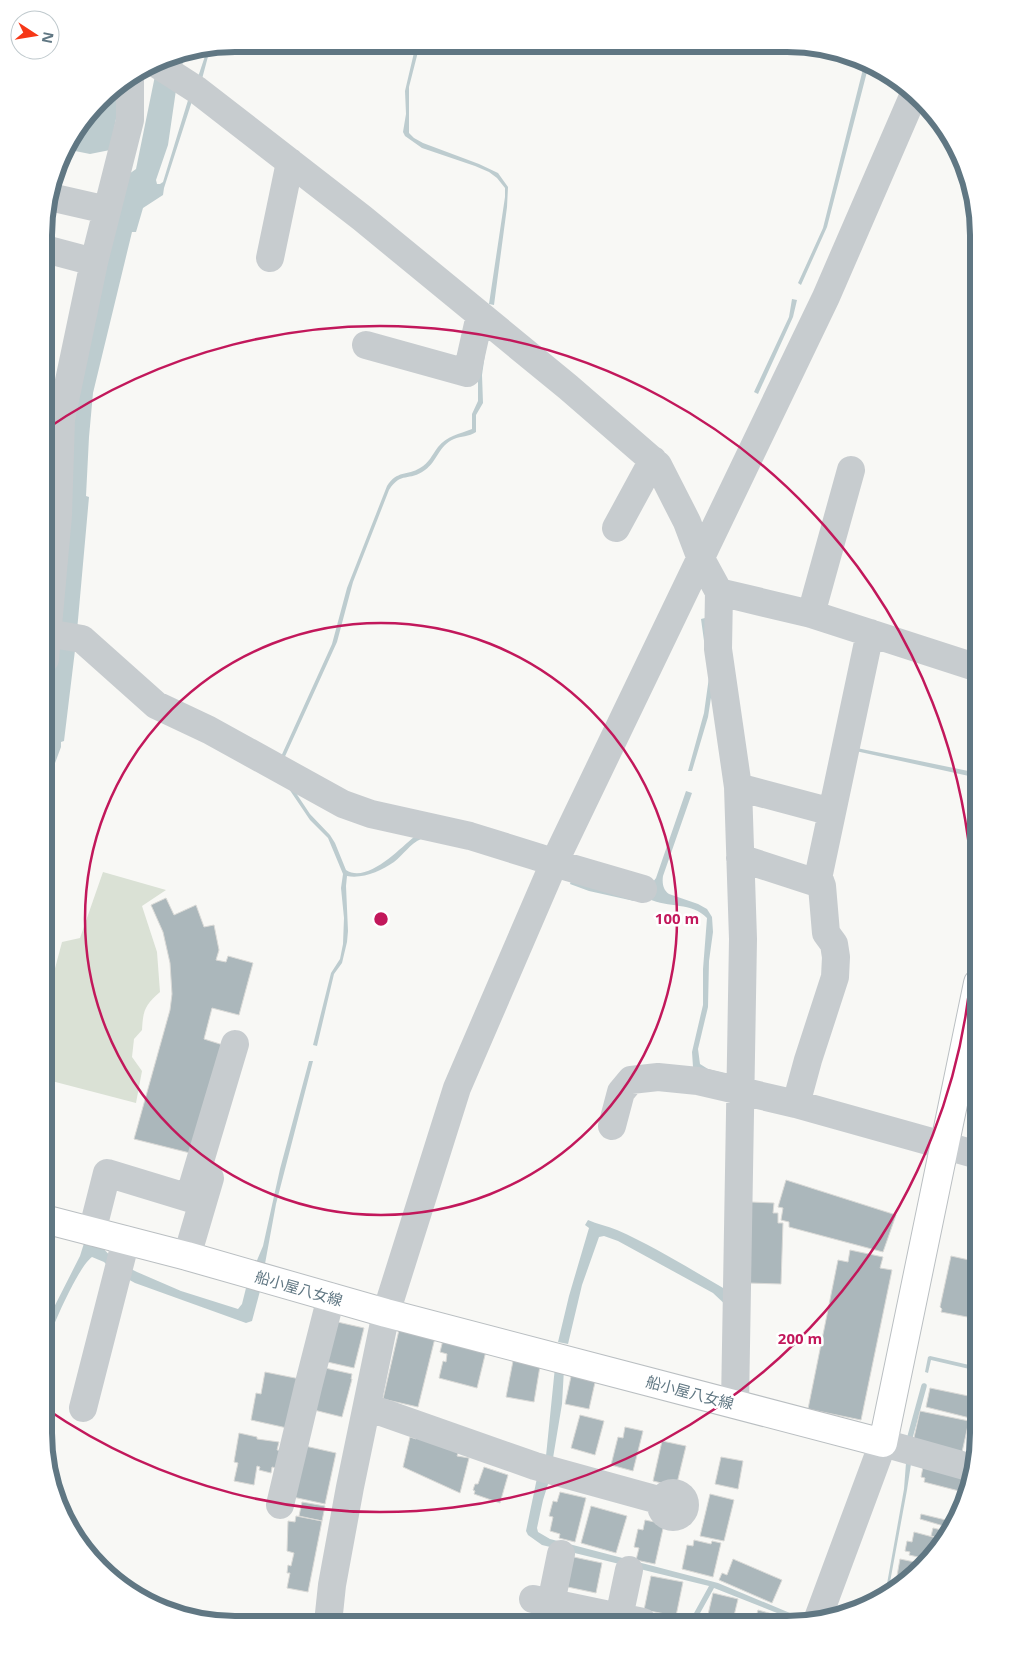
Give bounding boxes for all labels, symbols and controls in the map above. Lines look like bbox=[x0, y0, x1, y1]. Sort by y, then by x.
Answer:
north arrow bbox=[10, 10, 60, 60]
text: N bbox=[38, 30, 59, 45]
text: 100 m bbox=[655, 908, 699, 928]
centre of rings bbox=[372, 910, 390, 928]
street label: 船小屋八女線 bbox=[253, 1266, 345, 1310]
text: 200 m bbox=[778, 1328, 822, 1348]
street label: 船小屋八女線 bbox=[644, 1371, 736, 1413]

